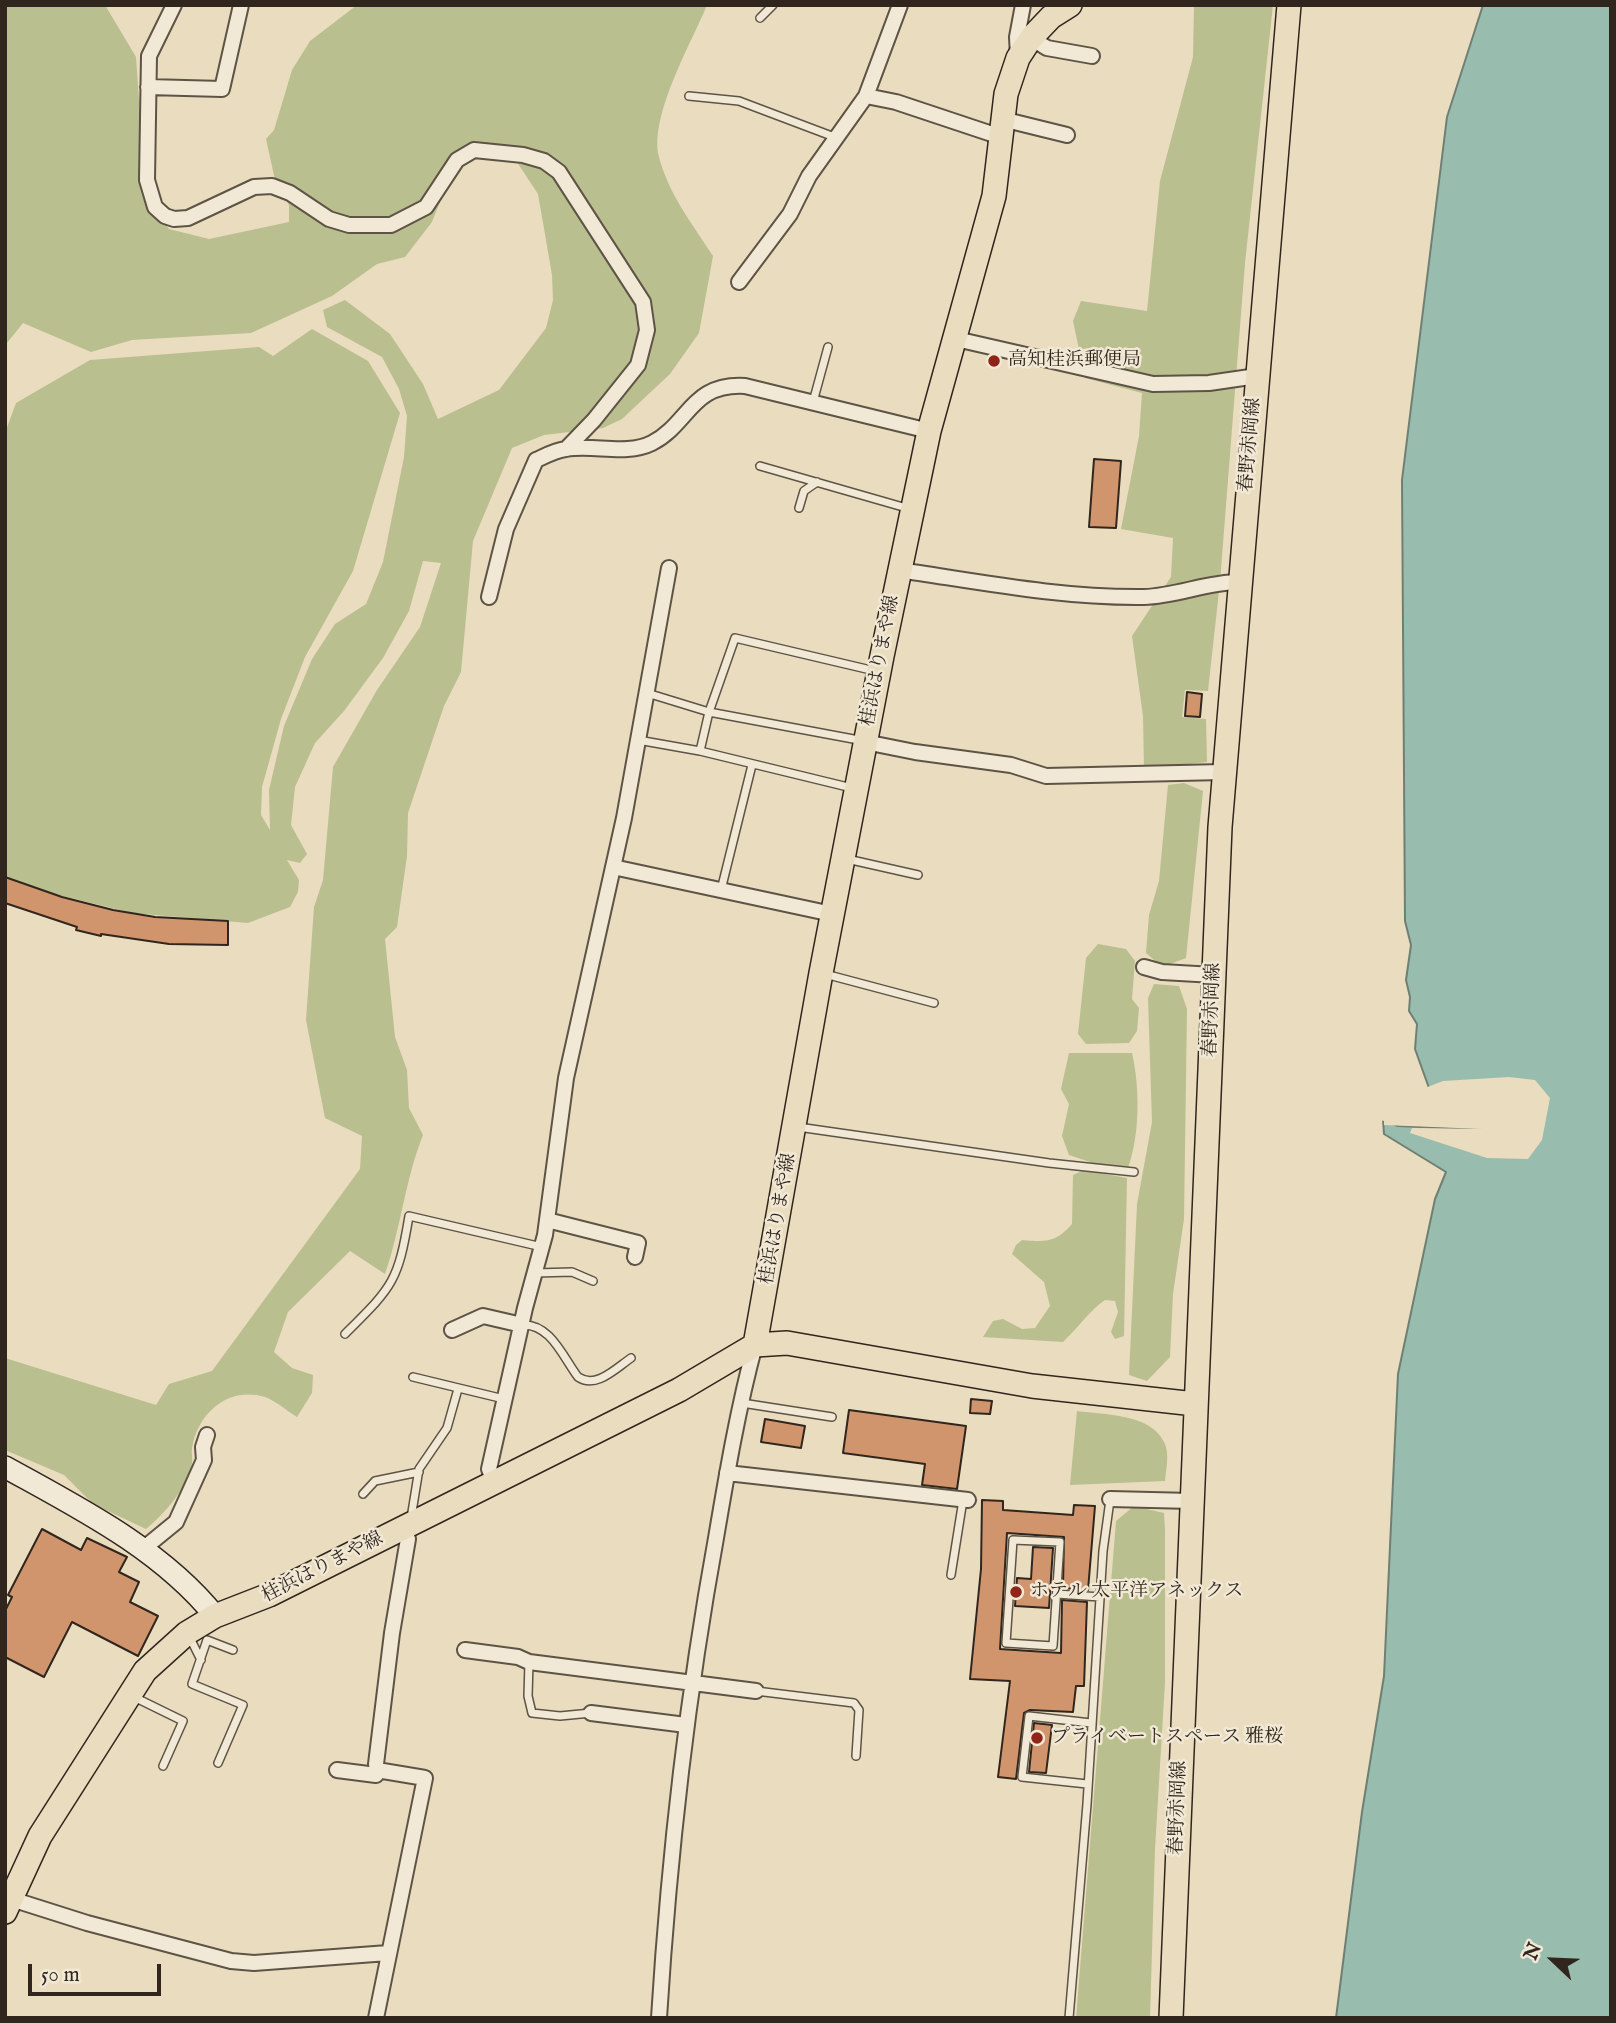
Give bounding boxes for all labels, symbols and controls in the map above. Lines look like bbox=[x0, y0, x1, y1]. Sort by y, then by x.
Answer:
place label: 高知桂浜郵便局 bbox=[1008, 350, 1141, 372]
marker: 高知桂浜郵便局 bbox=[986, 353, 1002, 369]
street label: 春野赤岡線 bbox=[1236, 397, 1266, 493]
street label: 桂浜はりまや線 bbox=[857, 594, 905, 728]
street label: 春野赤岡線 bbox=[1200, 962, 1226, 1058]
street label: 桂浜はりまや線 bbox=[756, 1152, 802, 1286]
street label: 桂浜はりまや線 bbox=[259, 1528, 387, 1608]
place label: ホテル 太平洋アネックス bbox=[1030, 1581, 1243, 1603]
marker: ホテル 太平洋アネックス bbox=[1008, 1584, 1024, 1600]
place label: プライベートスペース 雅桜 bbox=[1051, 1727, 1283, 1749]
marker: プライベートスペース 雅桜 bbox=[1029, 1730, 1045, 1746]
street label: 春野赤岡線 bbox=[1166, 1760, 1192, 1856]
north arrow bbox=[1518, 1925, 1588, 1995]
text: N bbox=[1519, 1940, 1548, 1964]
scale bar bbox=[32, 1950, 164, 1994]
text: 50 m bbox=[41, 1962, 80, 1989]

